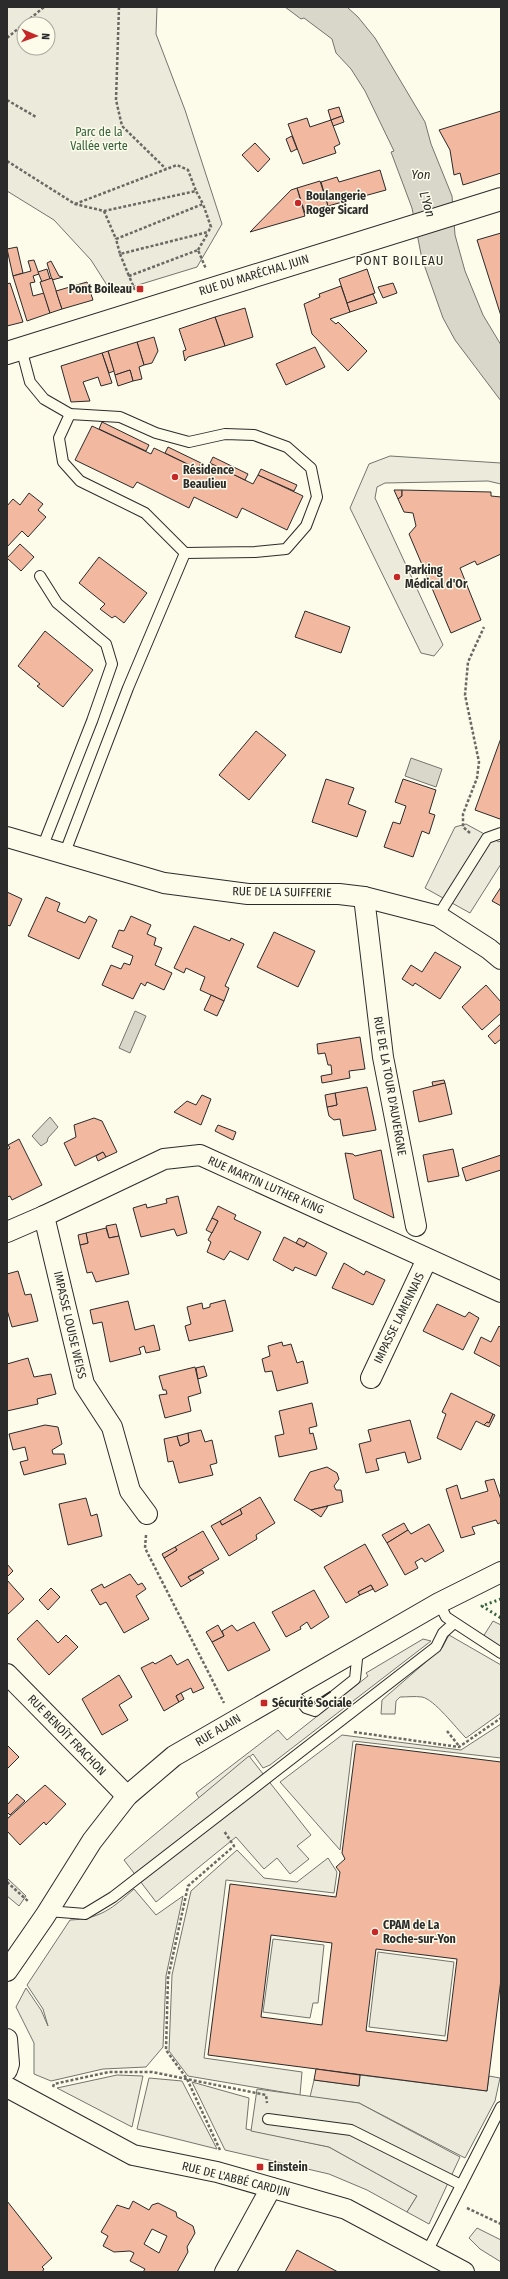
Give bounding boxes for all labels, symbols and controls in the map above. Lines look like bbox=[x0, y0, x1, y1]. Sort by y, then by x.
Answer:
north arrow bbox=[16, 16, 56, 56]
text: N bbox=[39, 33, 52, 40]
park label: Parc de la Vallée verte bbox=[70, 125, 128, 153]
water label: Yon bbox=[411, 167, 431, 182]
place label: Boulangerie Roger Sicard bbox=[306, 189, 369, 217]
water label: L'Yon bbox=[416, 189, 439, 219]
marker: Boulangerie Roger Sicard bbox=[293, 198, 303, 208]
street label: RUE DU MARÉCHAL JUIN bbox=[197, 251, 311, 298]
district label: PONT BOILEAU bbox=[356, 253, 444, 268]
place label: Pont Boileau bbox=[69, 282, 132, 296]
marker: Pont Boileau bbox=[135, 284, 145, 294]
place label: Résidence Beaulieu bbox=[183, 463, 234, 491]
marker: Résidence Beaulieu bbox=[170, 472, 180, 482]
place label: Parking Médical d'Or bbox=[405, 563, 468, 591]
marker: Parking Médical d'Or bbox=[392, 572, 402, 582]
street label: RUE DE LA SUIFFERIE bbox=[232, 884, 332, 900]
street label: RUE DE LA TOUR D'AUVERGNE bbox=[371, 1015, 409, 1157]
street label: RUE MARTIN LUTHER KING bbox=[206, 1153, 326, 1217]
street label: IMPASSE LOUISE WEISS bbox=[51, 1270, 89, 1380]
street label: IMPASSE LAMENNAIS bbox=[371, 1270, 427, 1366]
street label: RUE BENOÎT FRACHON bbox=[25, 1691, 110, 1778]
place label: Sécurité Sociale bbox=[272, 1696, 352, 1710]
marker: Sécurité Sociale bbox=[259, 1698, 269, 1708]
street label: RUE ALAIN bbox=[193, 1711, 243, 1749]
place label: CPAM de La Roche-sur-Yon bbox=[383, 1918, 456, 1946]
marker: CPAM de La Roche-sur-Yon bbox=[370, 1927, 380, 1937]
street label: RUE DE L'ABBÉ CARDIJN bbox=[180, 2158, 292, 2199]
place label: Einstein bbox=[268, 2160, 308, 2174]
marker: Einstein bbox=[255, 2162, 265, 2172]

